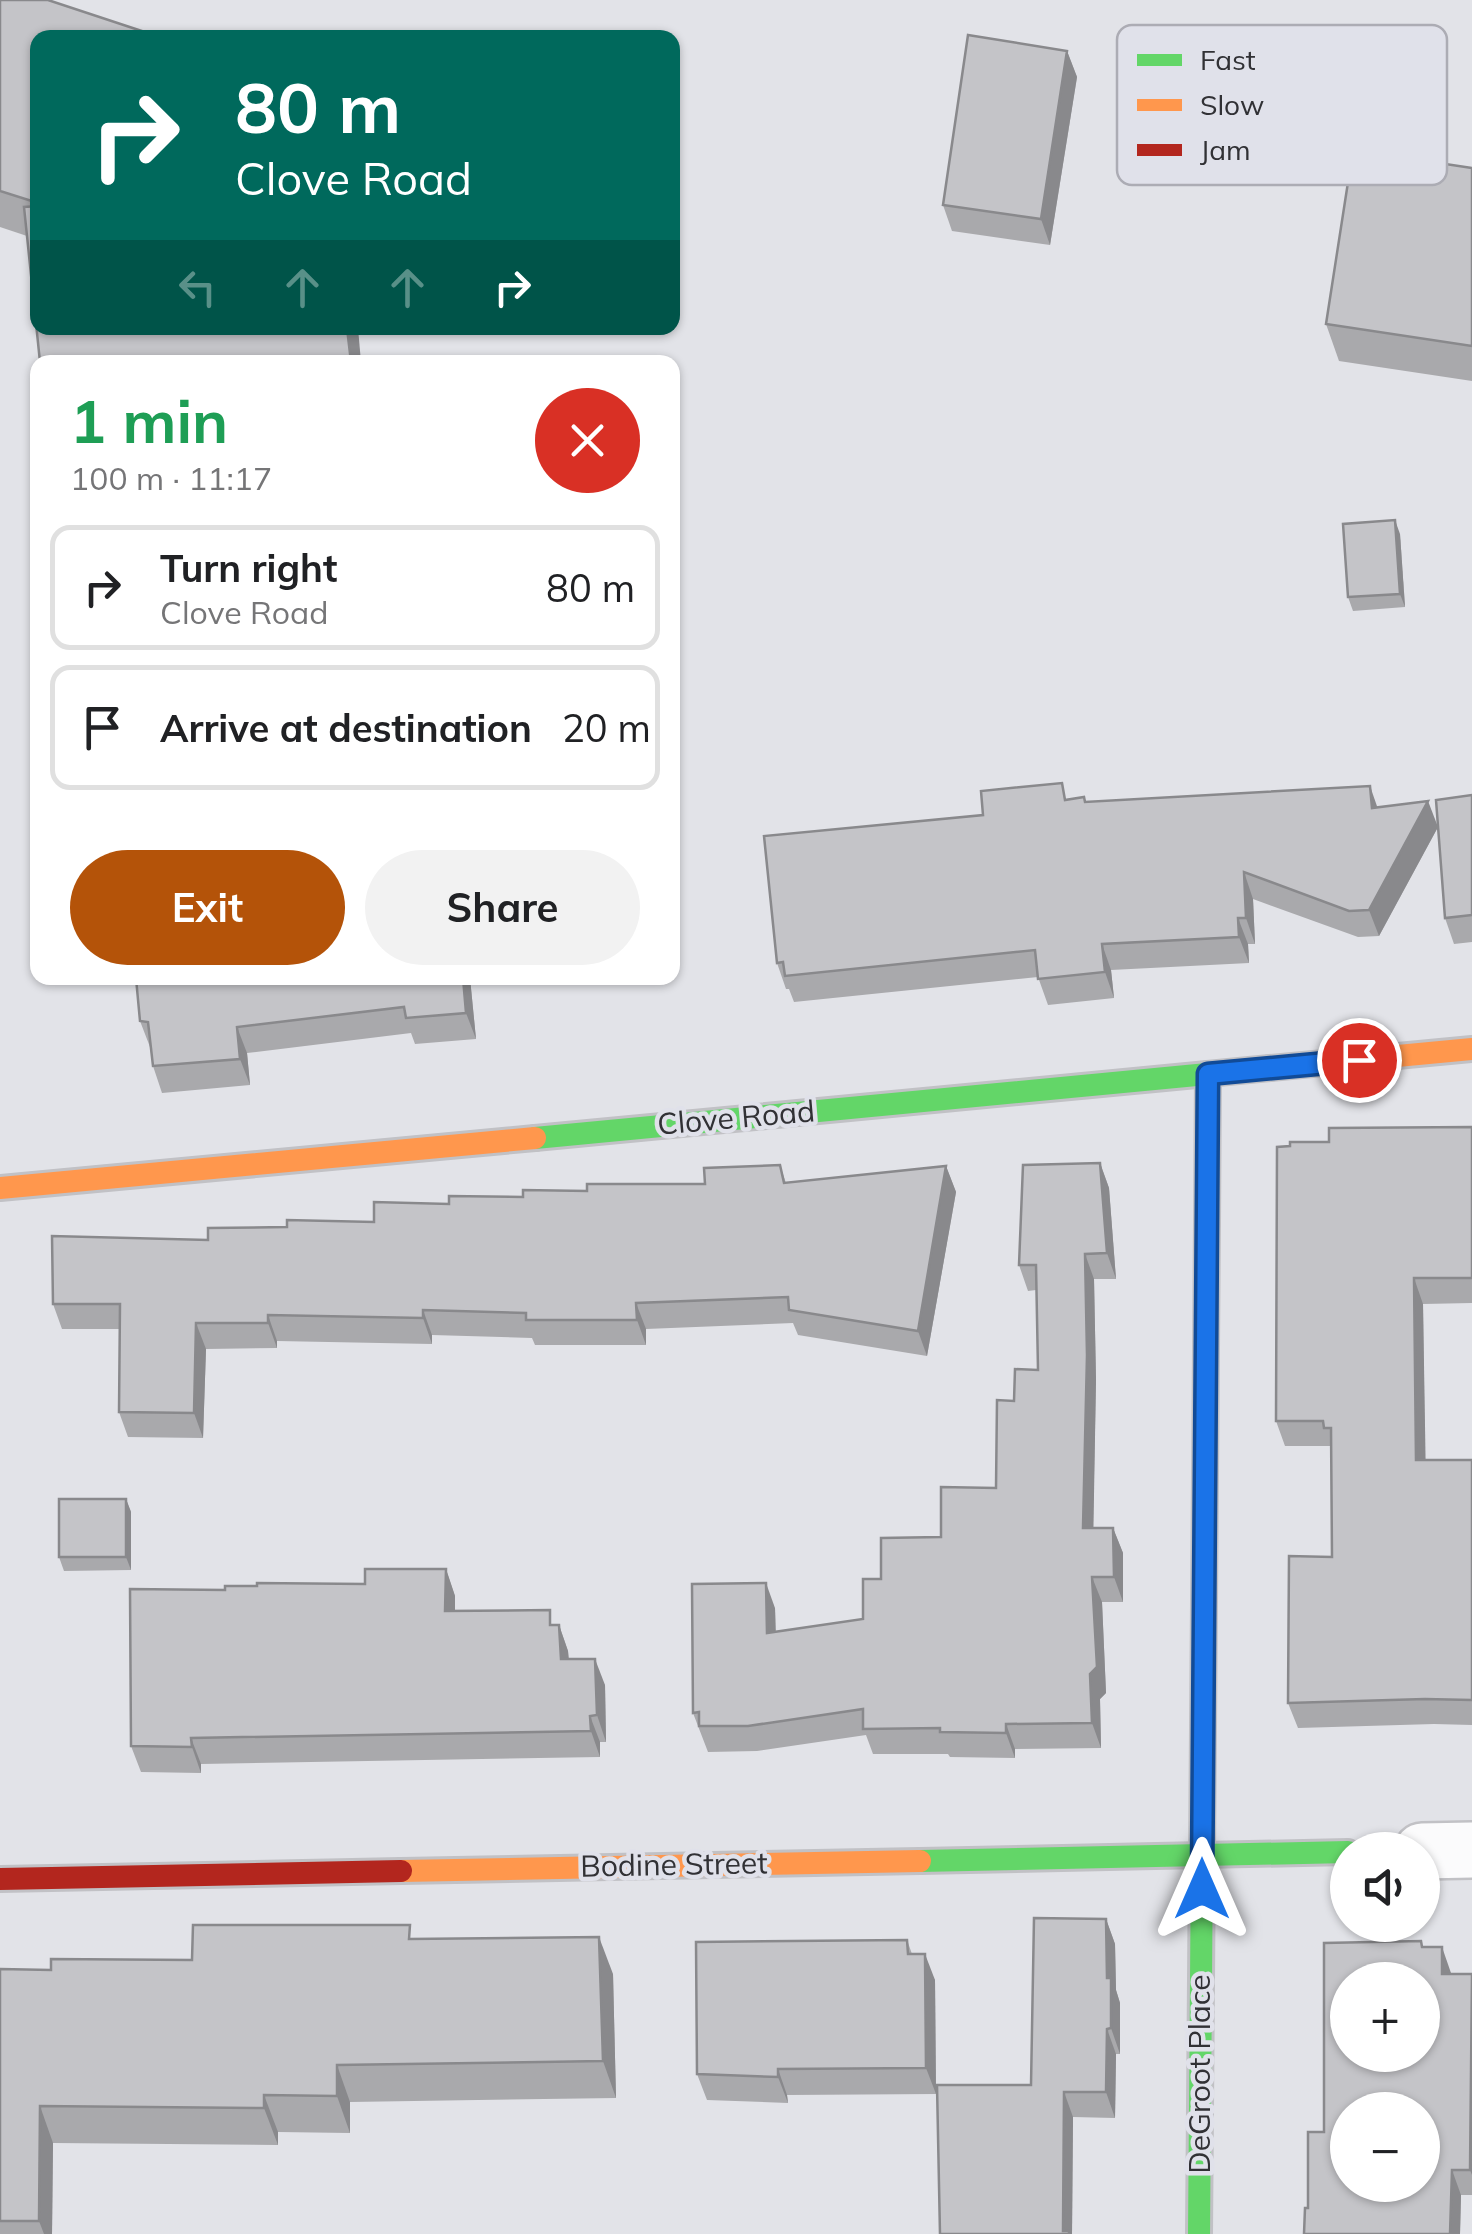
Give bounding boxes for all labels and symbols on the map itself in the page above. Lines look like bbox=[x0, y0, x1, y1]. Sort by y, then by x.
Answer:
legend bbox=[1117, 25, 1447, 185]
text: Fast bbox=[1200, 42, 1256, 77]
text: Slow bbox=[1200, 87, 1264, 122]
text: Jam bbox=[1200, 132, 1251, 167]
pin bbox=[1317, 1018, 1402, 1103]
street label: Clove Road bbox=[656, 1091, 816, 1143]
position arrow bbox=[1150, 1837, 1254, 1941]
street label: Bodine Street bbox=[580, 1843, 768, 1885]
street label: DeGroot Place bbox=[1180, 1974, 1218, 2174]

